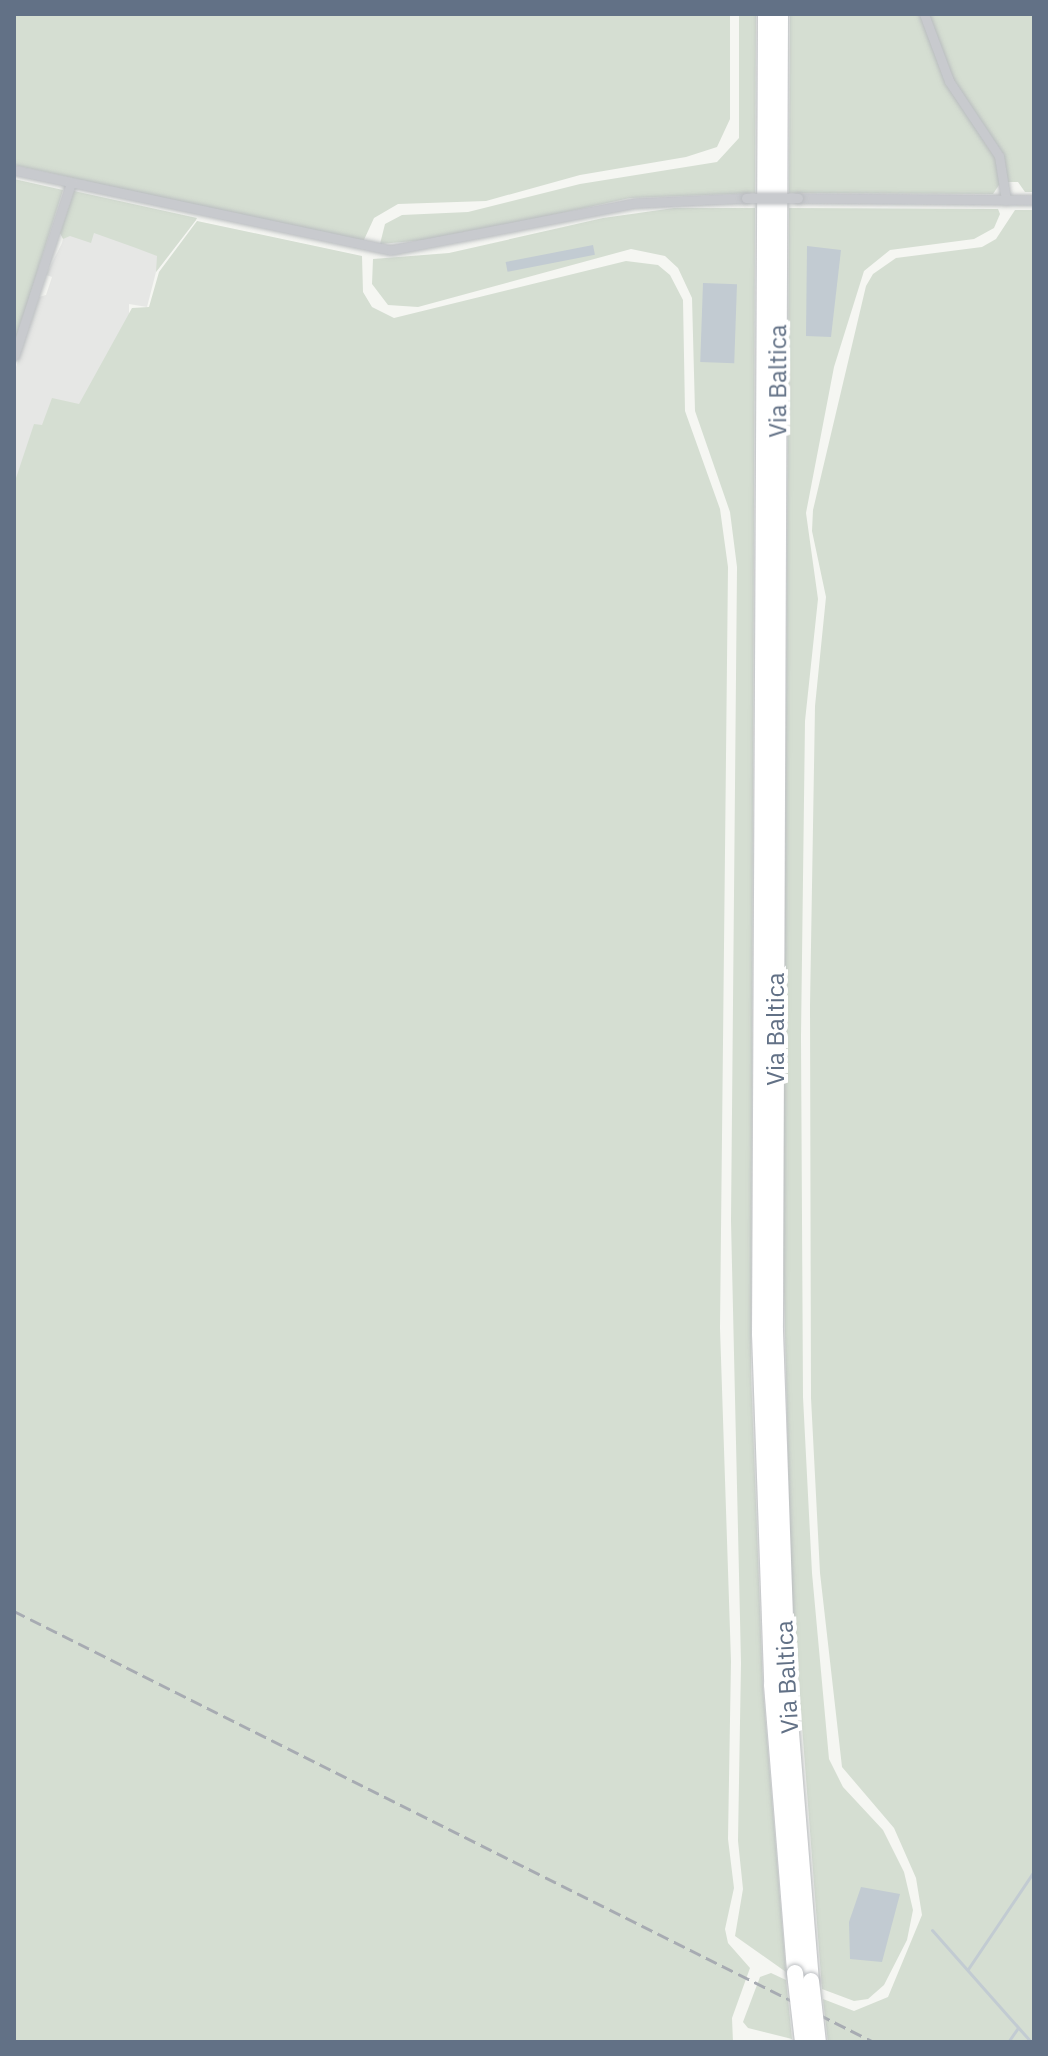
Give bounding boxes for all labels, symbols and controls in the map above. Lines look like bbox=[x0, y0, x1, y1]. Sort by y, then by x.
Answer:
street label: Via Baltica bbox=[764, 324, 792, 438]
street label: Via Baltica bbox=[762, 972, 790, 1086]
street label: Via Baltica bbox=[770, 1620, 804, 1734]

